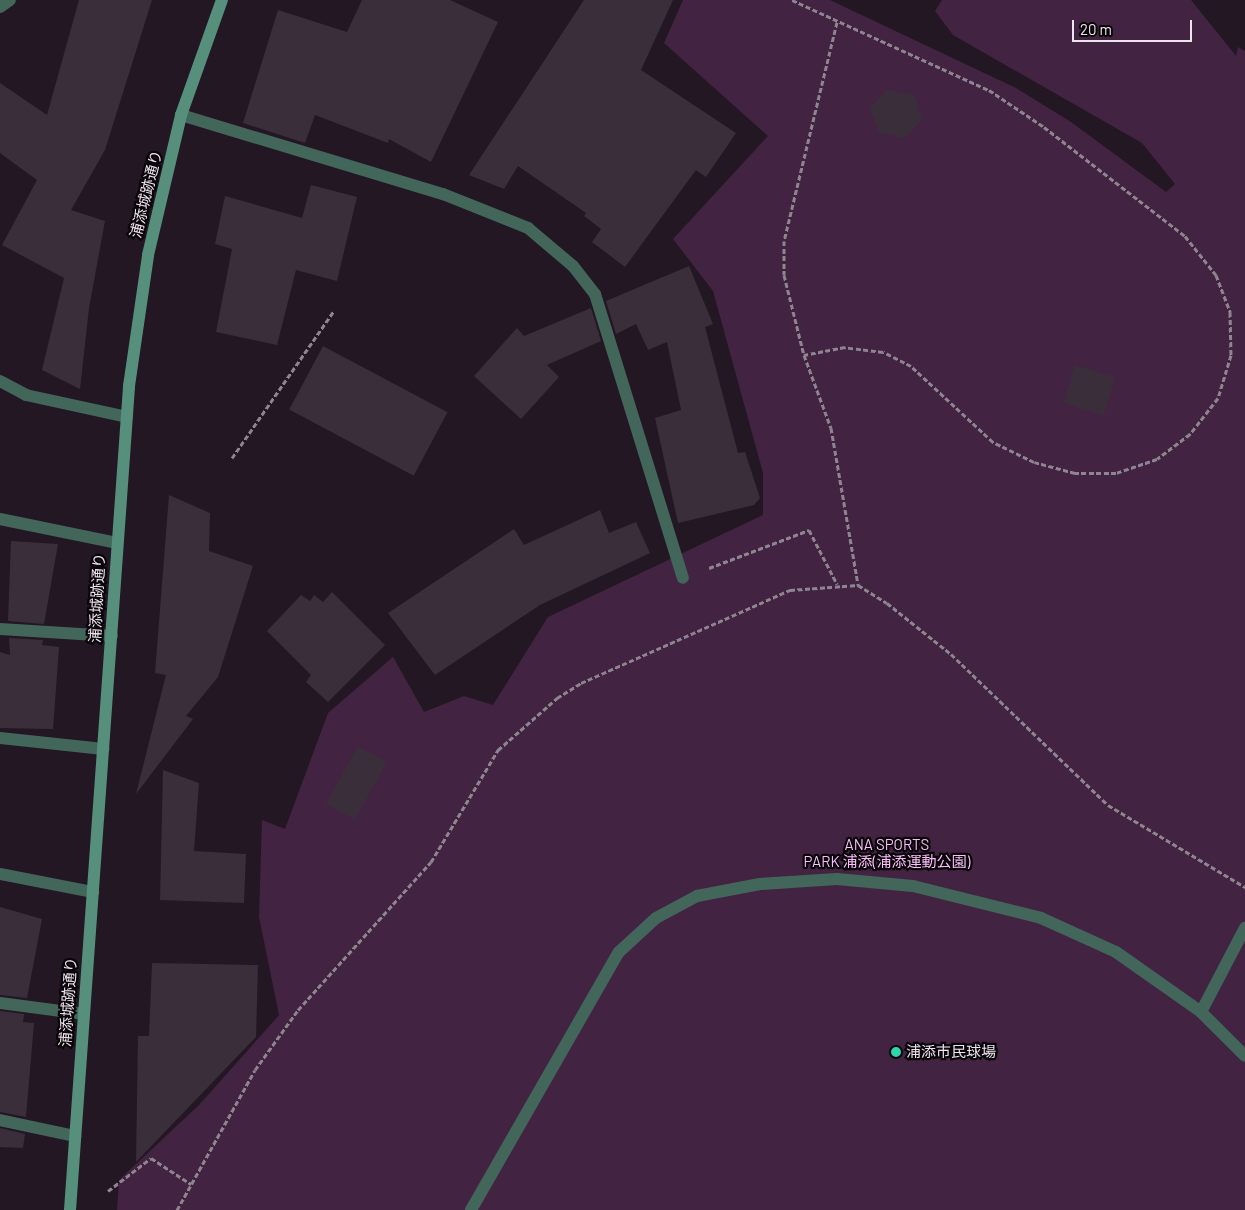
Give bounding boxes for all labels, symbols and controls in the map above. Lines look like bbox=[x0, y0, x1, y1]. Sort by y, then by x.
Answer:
scale bar bbox=[1075, 10, 1195, 42]
text: 20 m bbox=[1080, 20, 1112, 38]
street label: 浦添城跡通り bbox=[126, 148, 166, 240]
street label: 浦添城跡通り bbox=[86, 553, 108, 643]
park label: ANA SPORTS PARK 浦添(浦添運動公園) bbox=[804, 835, 970, 870]
street label: 浦添城跡通り bbox=[56, 956, 80, 1048]
place label: 浦添市民球場 bbox=[906, 1043, 996, 1061]
marker: 浦添市民球場 bbox=[890, 1046, 902, 1058]

